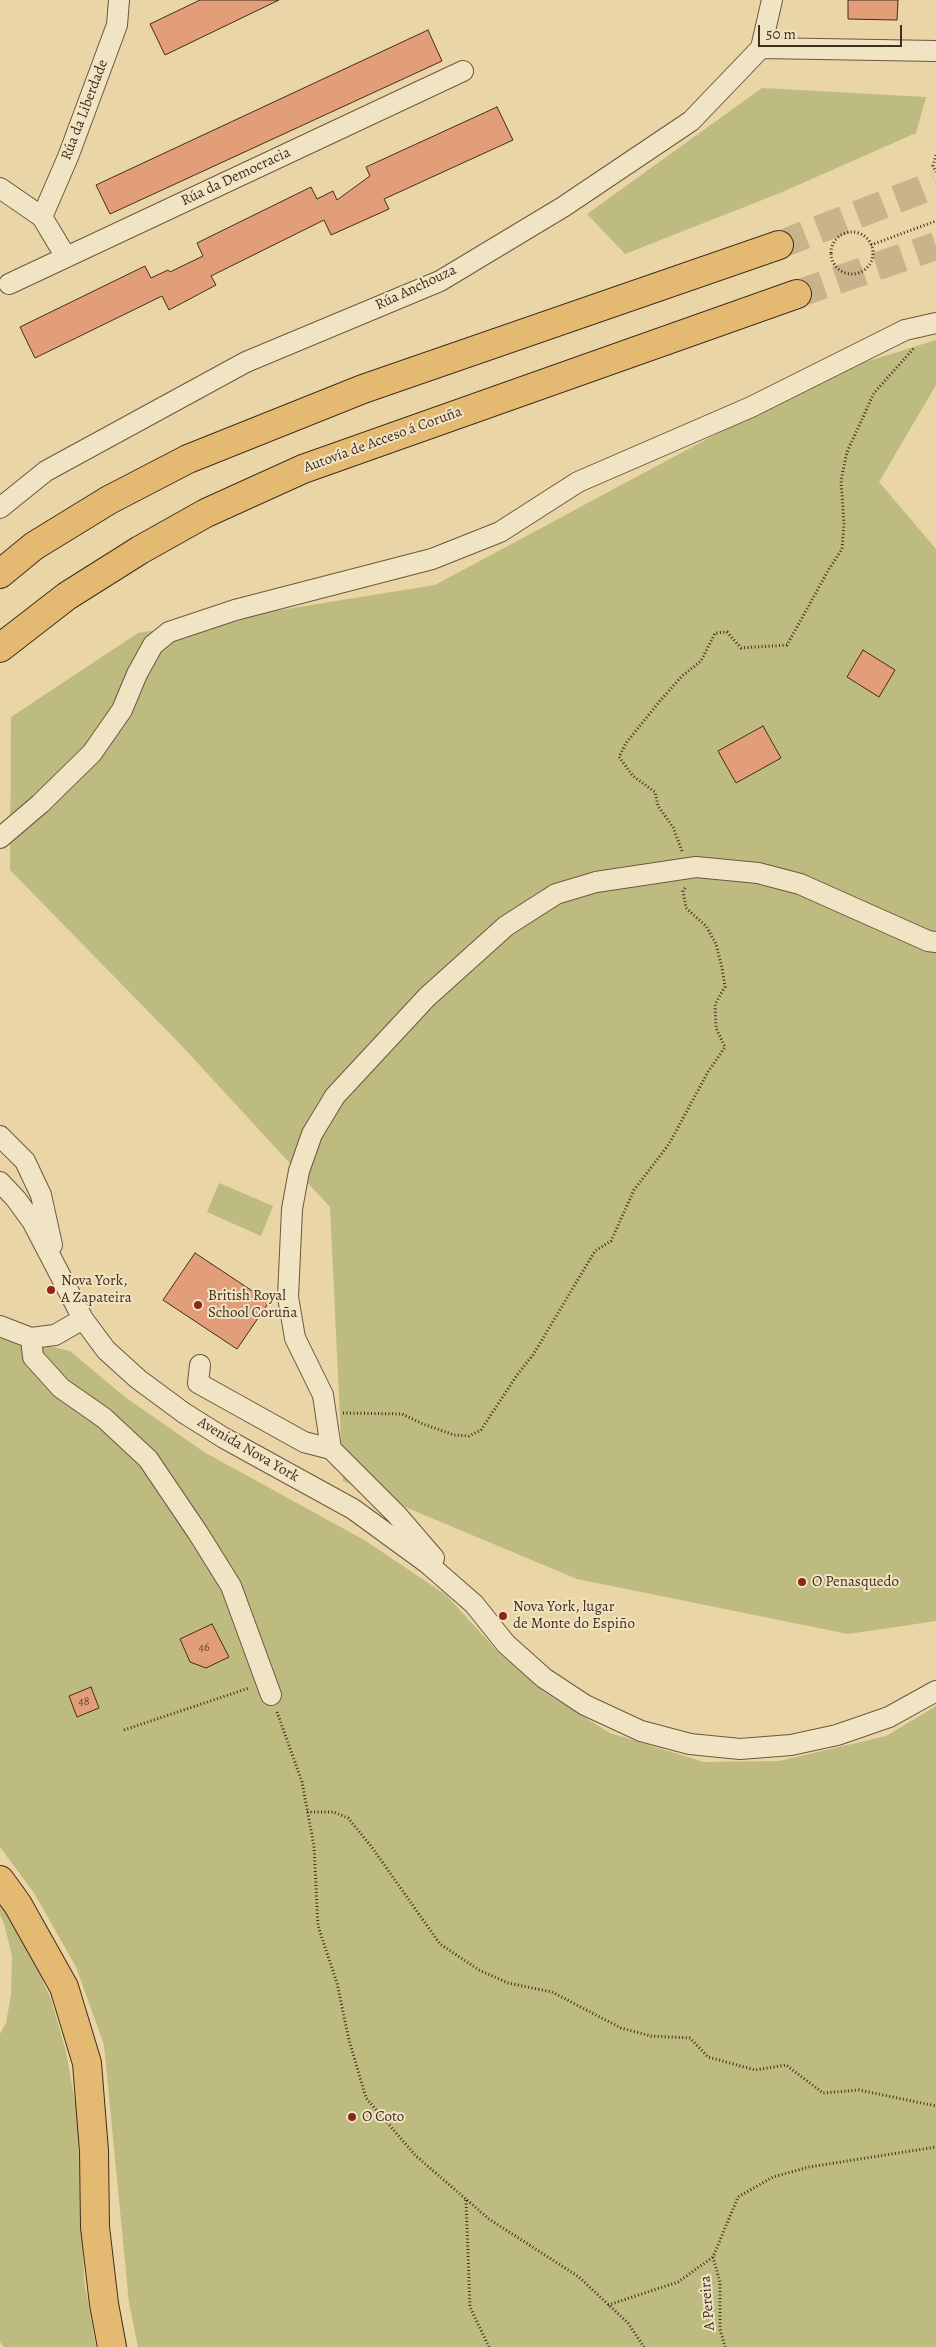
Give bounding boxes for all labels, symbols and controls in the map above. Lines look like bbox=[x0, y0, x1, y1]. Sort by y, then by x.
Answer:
scale bar bbox=[761, 15, 905, 47]
text: 50 m bbox=[766, 24, 796, 44]
street label: Rúa da Liberdade bbox=[58, 57, 112, 163]
street label: Rúa da Democracia bbox=[178, 144, 294, 210]
street label: Rúa Anchouza bbox=[373, 261, 459, 315]
street label: Autovía de Acceso á Coruña bbox=[301, 403, 465, 477]
place label: Nova York, A Zapateira bbox=[61, 1272, 132, 1307]
marker: Nova York, A Zapateira bbox=[45, 1284, 57, 1296]
place label: British Royal School Coruña bbox=[208, 1287, 297, 1322]
marker: British Royal School Coruña bbox=[192, 1299, 204, 1311]
street label: Avenida Nova York bbox=[194, 1414, 302, 1486]
place label: O Penasquedo bbox=[812, 1573, 899, 1591]
marker: O Penasquedo bbox=[796, 1576, 808, 1588]
place label: Nova York, lugar de Monte do Espiño bbox=[513, 1598, 635, 1633]
marker: Nova York, lugar de Monte do Espiño bbox=[497, 1610, 509, 1622]
house number: 46 bbox=[199, 1641, 209, 1655]
house number: 48 bbox=[78, 1695, 90, 1709]
place label: O Coto bbox=[362, 2108, 404, 2126]
marker: O Coto bbox=[346, 2111, 358, 2123]
street label: A Pereira bbox=[697, 2275, 719, 2331]

